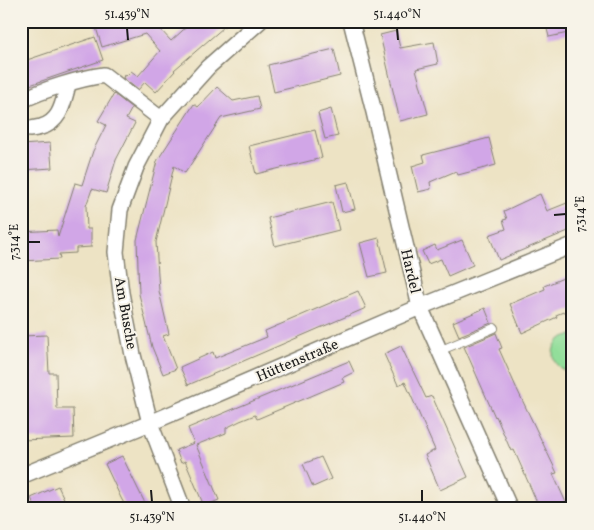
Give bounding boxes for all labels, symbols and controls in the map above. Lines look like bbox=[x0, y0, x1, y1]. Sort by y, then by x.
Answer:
text: 51.439°N bbox=[104, 7, 150, 23]
text: 51.440°N bbox=[373, 7, 421, 23]
text: 7.314°E bbox=[573, 196, 589, 232]
text: 7.314°E bbox=[7, 224, 23, 260]
street label: Hardel bbox=[394, 247, 425, 296]
street label: Am Busche bbox=[108, 275, 141, 351]
street label: Hüttenstraße bbox=[253, 335, 342, 388]
text: 51.439°N bbox=[129, 510, 175, 526]
text: 51.440°N bbox=[398, 510, 446, 526]

